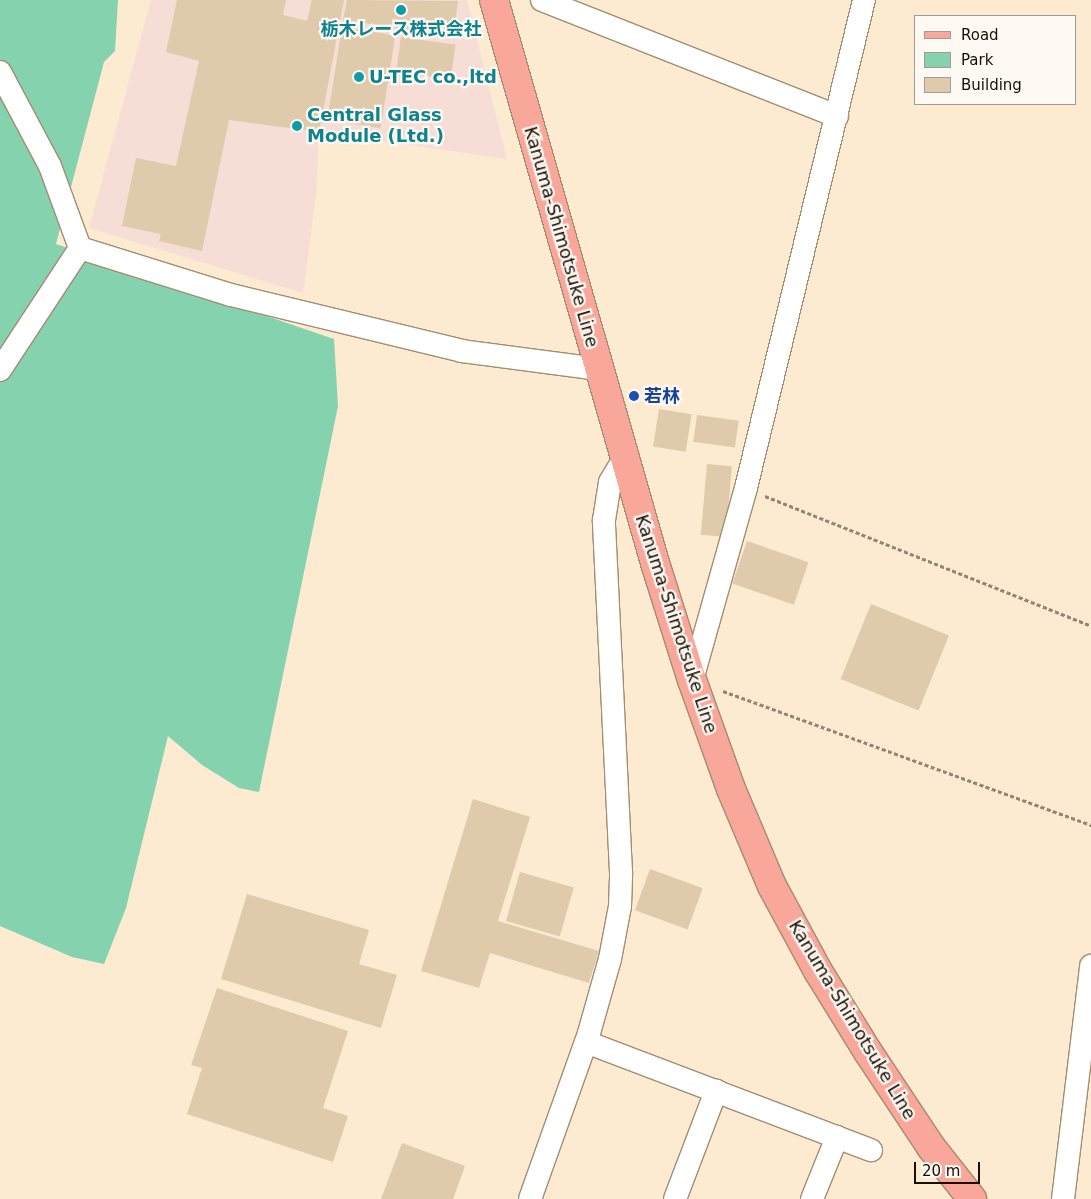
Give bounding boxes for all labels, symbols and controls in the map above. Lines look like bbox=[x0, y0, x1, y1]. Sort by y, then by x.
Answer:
marker: 栃木レース株式会社 bbox=[395, 4, 407, 16]
legend bbox=[914, 15, 1076, 105]
place label: 栃木レース株式会社 bbox=[320, 18, 482, 40]
text: Road bbox=[961, 26, 999, 44]
text: Park bbox=[961, 51, 993, 69]
place label: U-TEC co.,ltd bbox=[369, 66, 497, 88]
marker: U-TEC co.,ltd bbox=[353, 71, 365, 83]
text: Building bbox=[961, 76, 1022, 94]
place label: Central Glass Module (Ltd.) bbox=[307, 105, 444, 148]
marker: Central Glass Module (Ltd.) bbox=[291, 120, 303, 132]
street label: Kanuma-Shimotsuke Line bbox=[519, 124, 603, 350]
place label: 若林 bbox=[644, 385, 680, 407]
marker: 若林 bbox=[628, 390, 640, 402]
street label: Kanuma-Shimotsuke Line bbox=[630, 512, 722, 736]
street label: Kanuma-Shimotsuke Line bbox=[784, 916, 920, 1124]
scale bar bbox=[916, 1152, 982, 1184]
text: 20 m bbox=[922, 1162, 960, 1180]

